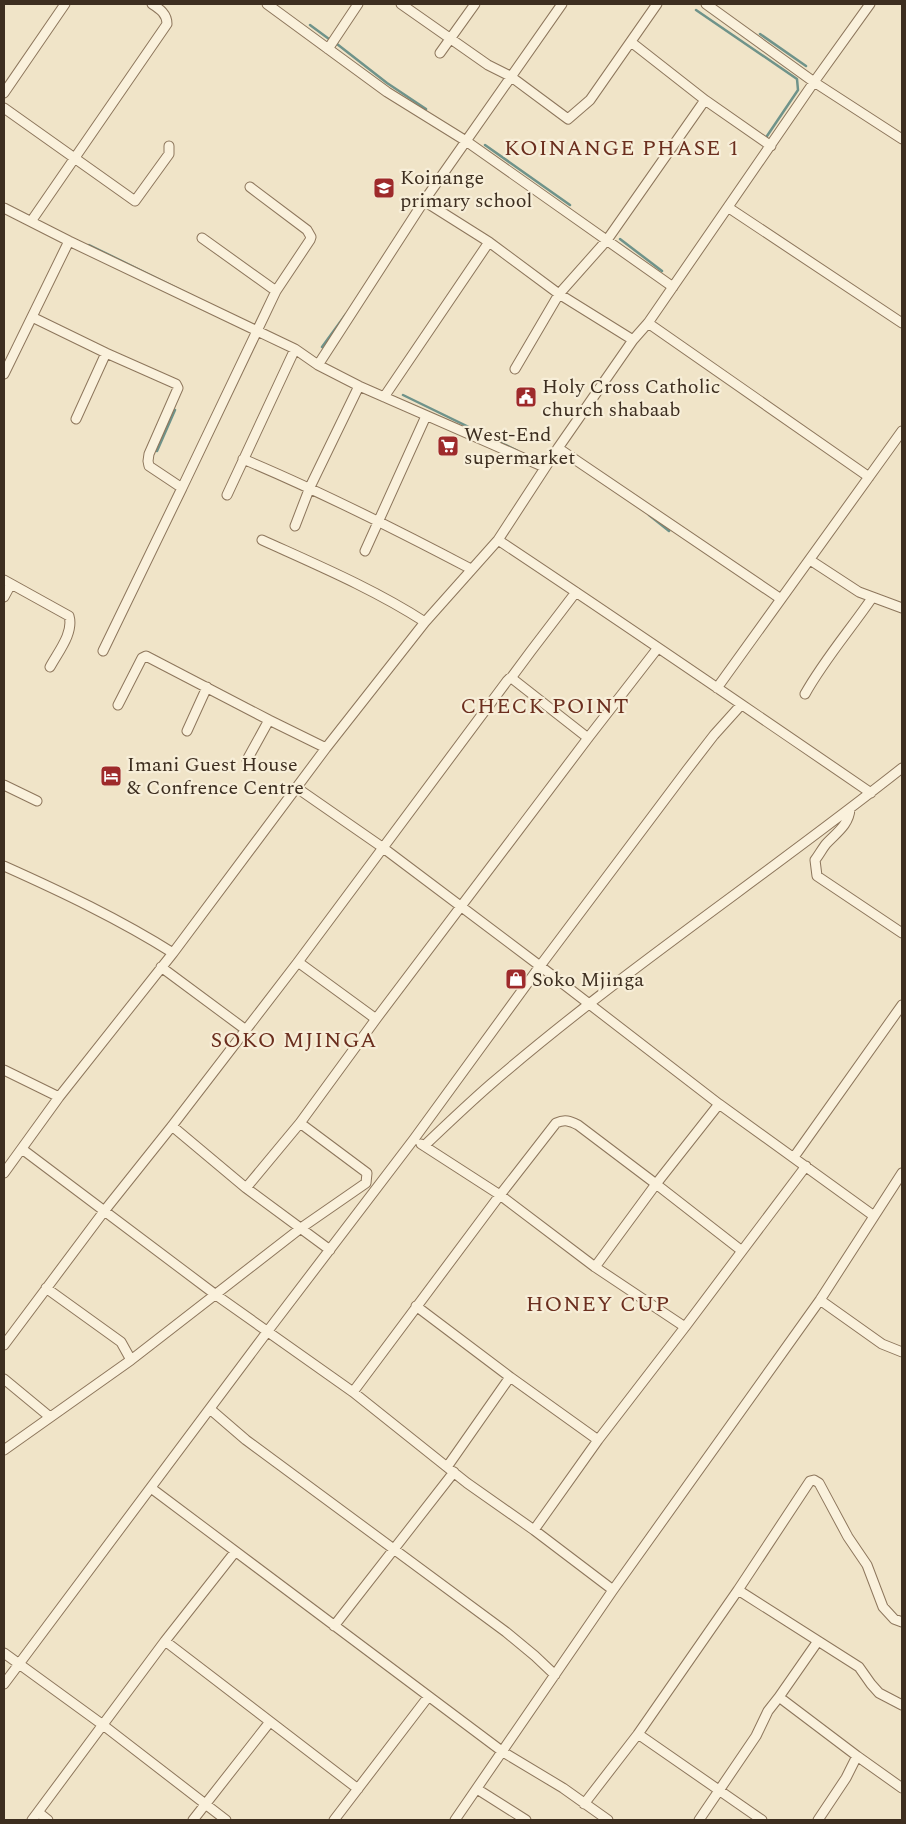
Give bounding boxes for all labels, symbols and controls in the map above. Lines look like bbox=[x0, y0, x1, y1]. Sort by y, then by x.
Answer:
district label: KOINANGE PHASE 1 bbox=[504, 132, 740, 165]
place label: Koinange primary school bbox=[400, 163, 532, 216]
school or university icon: Koinange primary school bbox=[372, 176, 396, 200]
place label: Holy Cross Catholic church shabaab bbox=[542, 372, 720, 425]
public building icon: Holy Cross Catholic church shabaab bbox=[514, 385, 538, 409]
place label: West-End supermarket bbox=[464, 420, 575, 473]
supermarket icon: West-End supermarket bbox=[436, 434, 460, 458]
district label: CHECK POINT bbox=[460, 690, 630, 723]
place label: Imani Guest House & Confrence Centre bbox=[127, 750, 304, 803]
hotel icon: Imani Guest House & Confrence Centre bbox=[99, 764, 123, 788]
place label: Soko Mjinga bbox=[532, 965, 644, 995]
shop icon: Soko Mjinga bbox=[504, 967, 528, 991]
district label: SOKO MJINGA bbox=[210, 1024, 378, 1057]
district label: HONEY CUP bbox=[526, 1288, 670, 1321]

